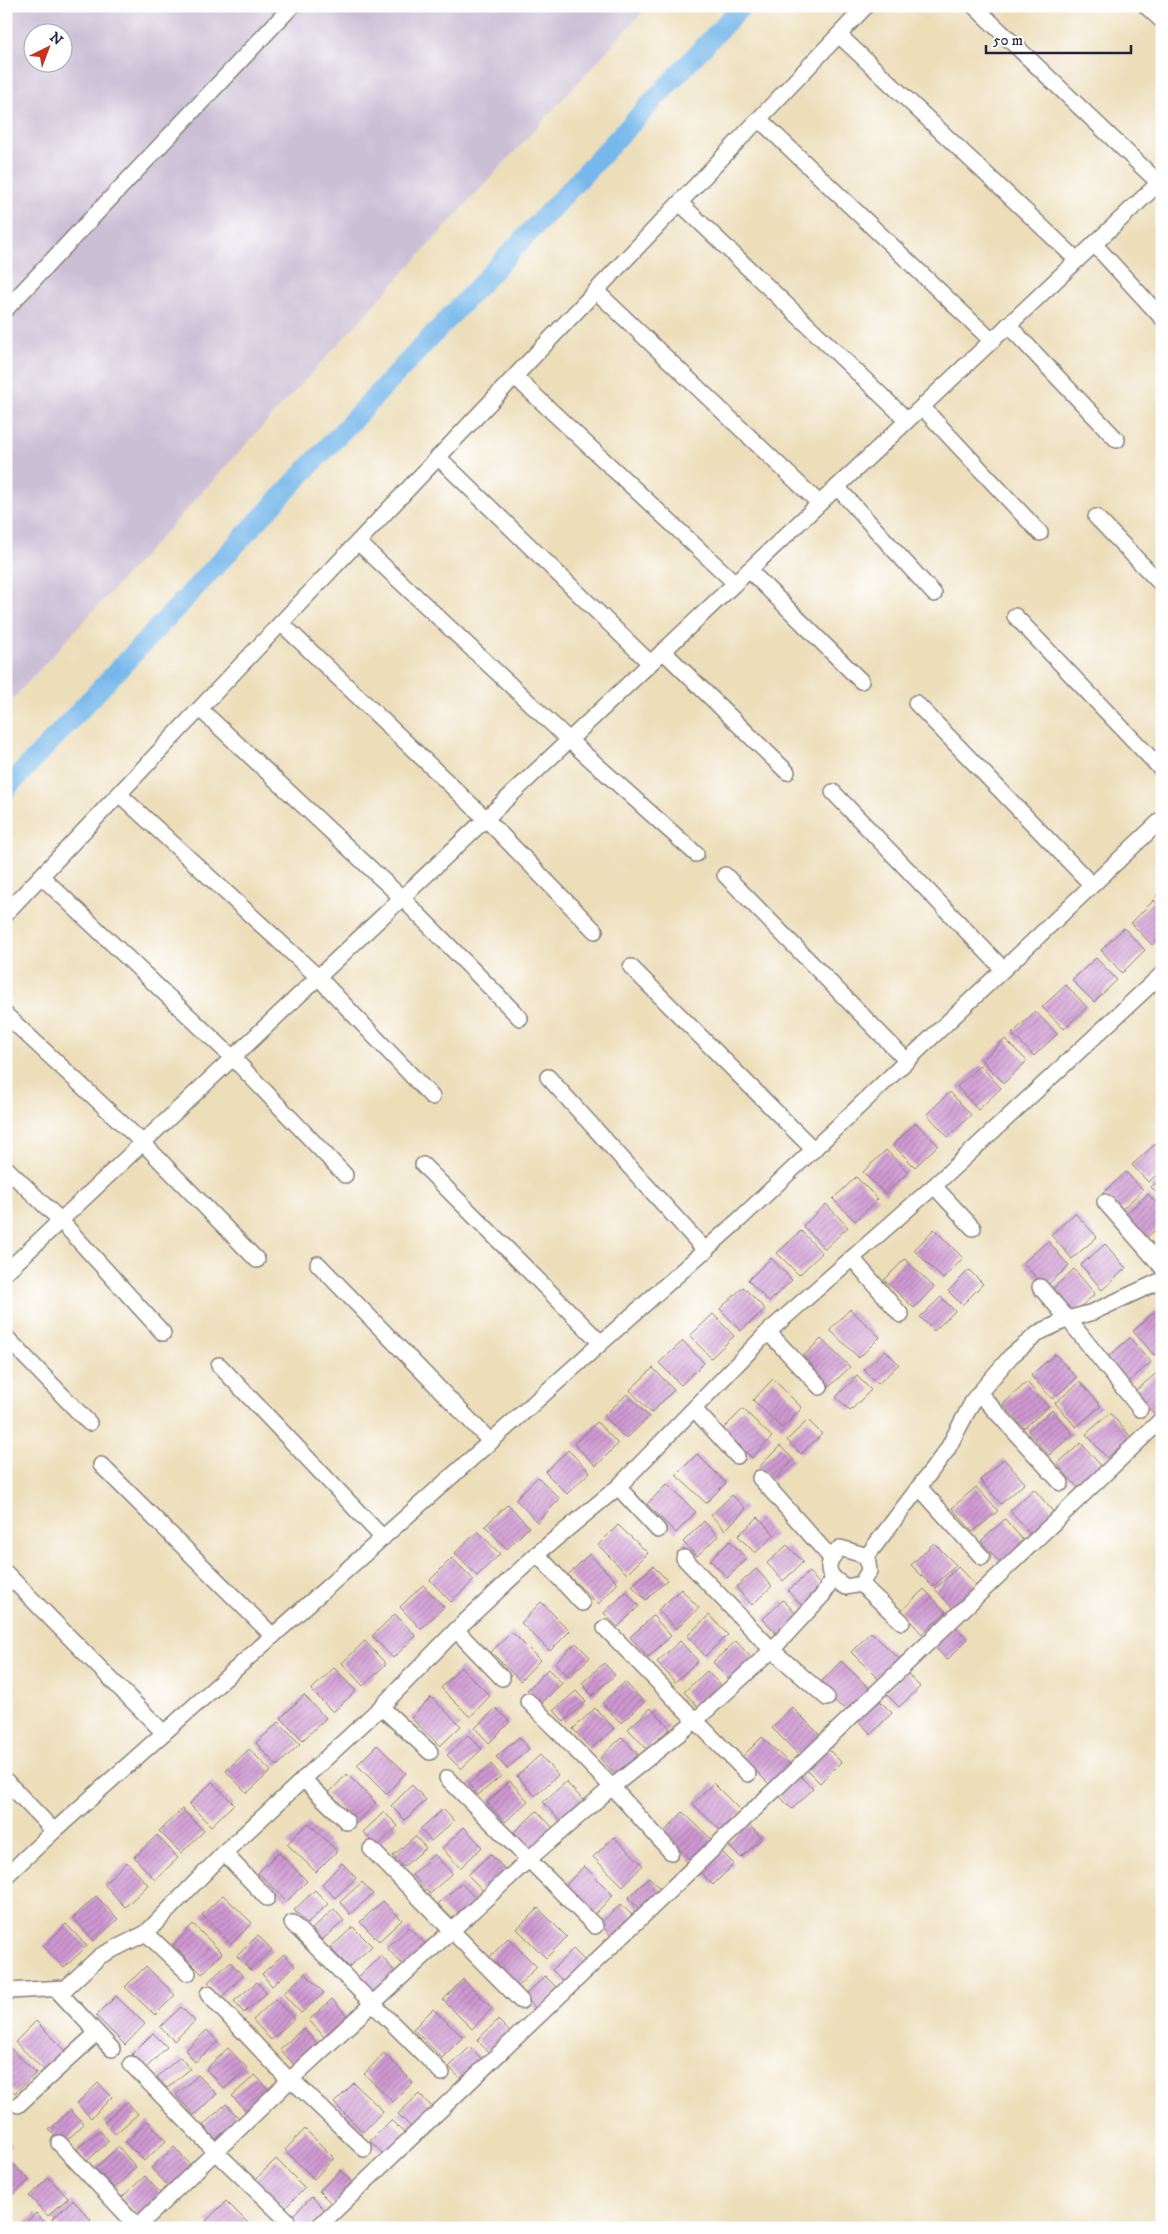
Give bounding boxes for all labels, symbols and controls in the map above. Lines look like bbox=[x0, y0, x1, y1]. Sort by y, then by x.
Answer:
north arrow bbox=[22, 22, 72, 72]
scale bar bbox=[986, 22, 1130, 54]
text: N bbox=[46, 29, 67, 50]
text: 50 m bbox=[993, 31, 1023, 50]

